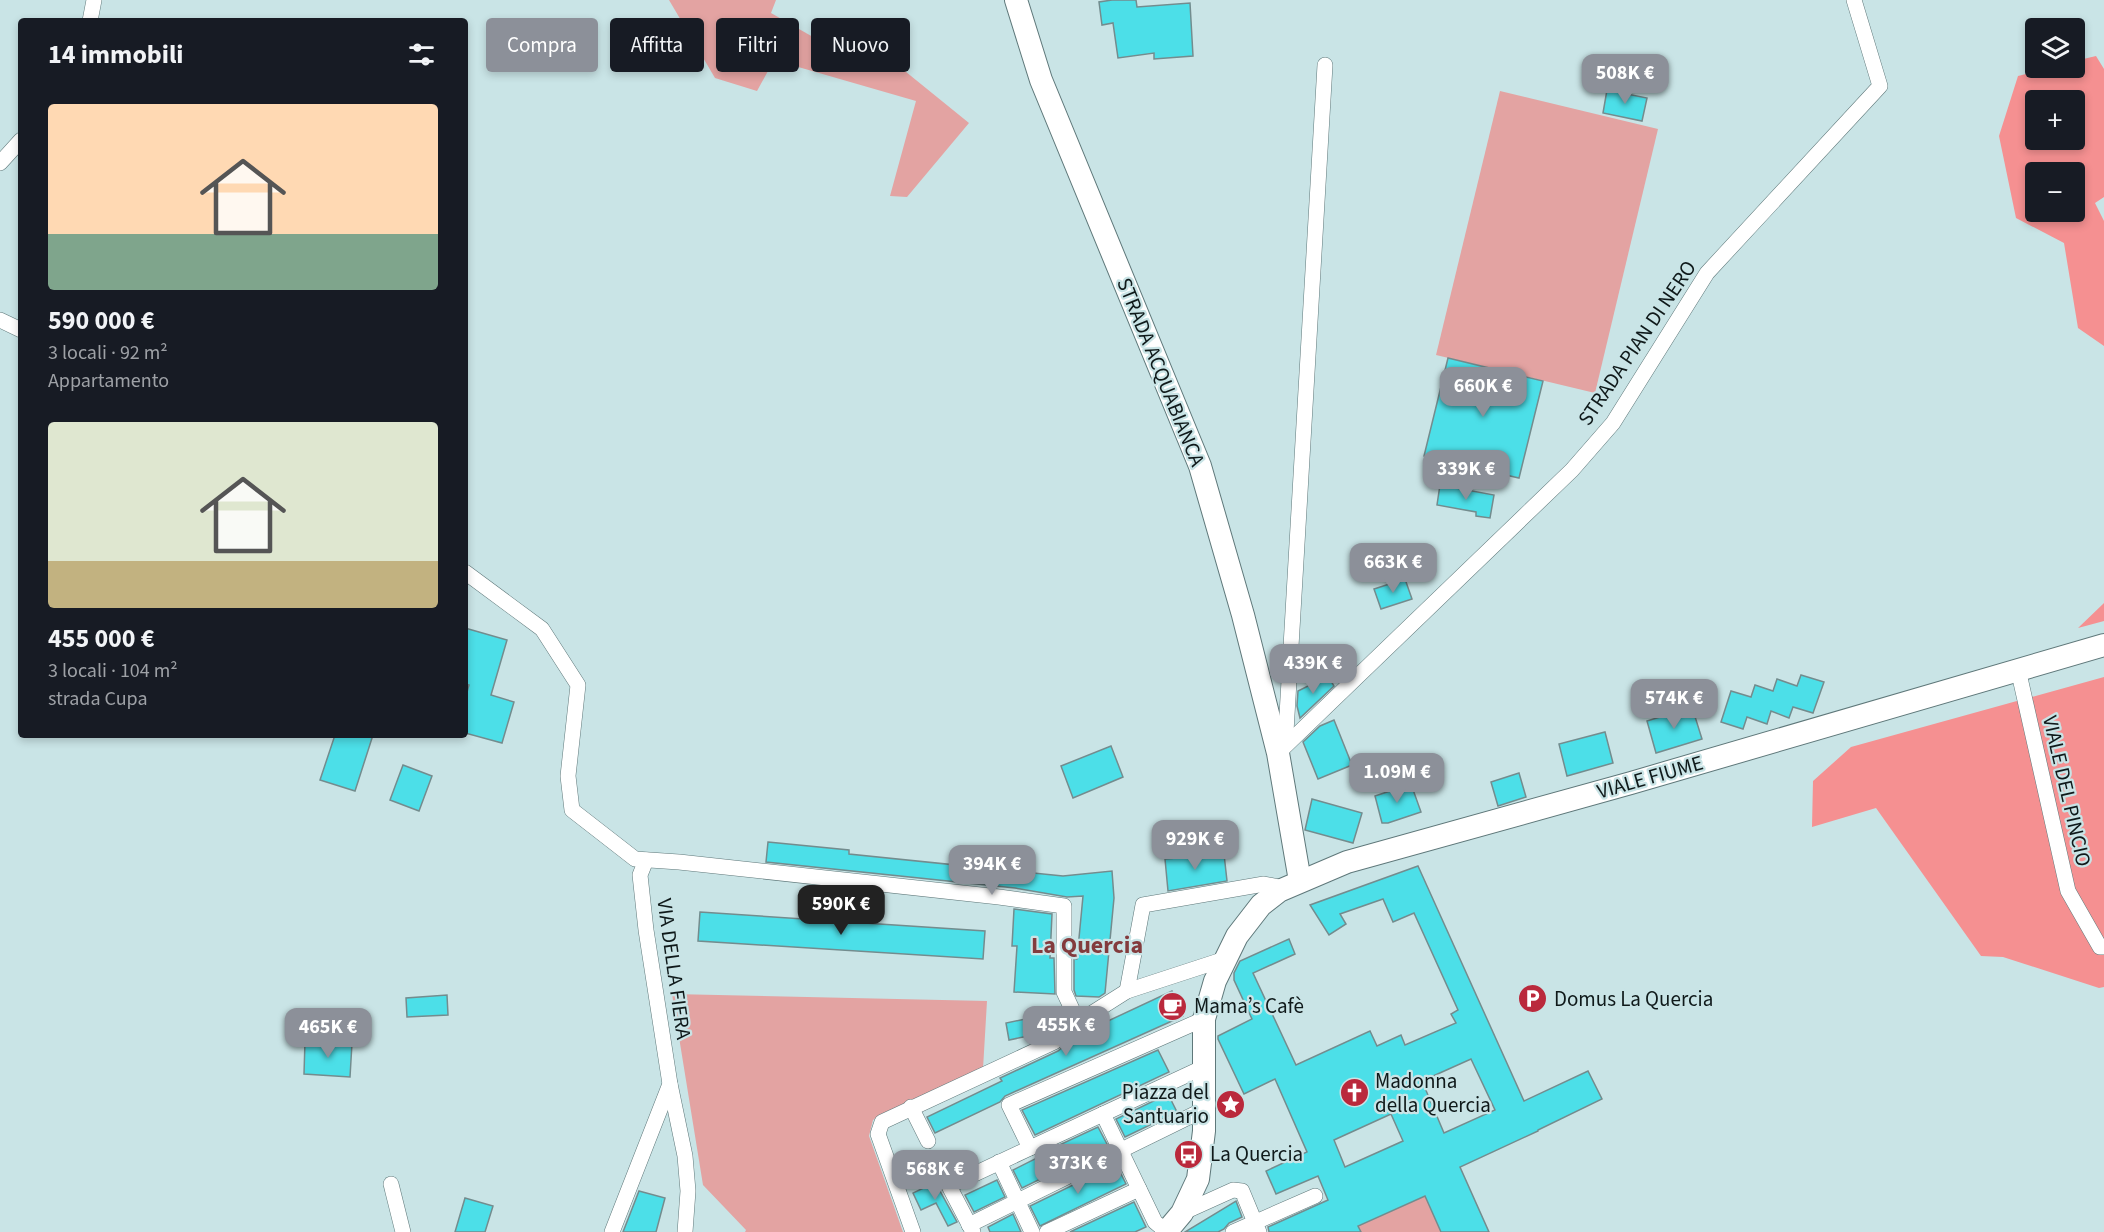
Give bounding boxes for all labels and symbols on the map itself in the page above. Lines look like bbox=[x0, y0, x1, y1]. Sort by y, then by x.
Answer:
pin: 508K € bbox=[1576, 54, 1674, 105]
street label: STRADA PIAN DI NERO bbox=[1570, 254, 1704, 432]
street label: STRADA ACQUABIANCA bbox=[1109, 273, 1213, 471]
pin: 660K € bbox=[1434, 367, 1532, 418]
pin: 339K € bbox=[1417, 450, 1515, 501]
pin: 663K € bbox=[1344, 543, 1442, 594]
pin: 439K € bbox=[1264, 644, 1362, 695]
pin: 574K € bbox=[1625, 679, 1723, 730]
street label: VIALE DEL PINCIO bbox=[2035, 713, 2099, 869]
street label: VIALE FIUME bbox=[1593, 748, 1707, 806]
pin: 1.09M € bbox=[1342, 753, 1452, 804]
pin: 929K € bbox=[1146, 820, 1244, 871]
pin: 394K € bbox=[943, 845, 1041, 896]
pin: 590K € bbox=[792, 885, 890, 936]
street label: VIA DELLA FIERA bbox=[649, 896, 699, 1042]
district label: La Quercia bbox=[1031, 928, 1143, 963]
parking icon: Domus La Quercia bbox=[1517, 983, 1549, 1015]
place label: Domus La Quercia bbox=[1554, 984, 1713, 1014]
cafe icon: Mama’s Cafè bbox=[1157, 990, 1189, 1022]
place label: Mama’s Cafè bbox=[1194, 991, 1304, 1021]
pin: 455K € bbox=[1017, 1006, 1115, 1057]
pin: 465K € bbox=[279, 1008, 377, 1059]
place label: Madonna della Quercia bbox=[1375, 1066, 1491, 1120]
place label: Piazza del Santuario bbox=[1122, 1077, 1209, 1131]
church icon: Madonna della Quercia bbox=[1338, 1077, 1370, 1109]
place icon: Piazza del Santuario bbox=[1214, 1088, 1246, 1120]
bus stop icon: La Quercia bbox=[1173, 1138, 1205, 1170]
place label: La Quercia bbox=[1210, 1139, 1303, 1169]
pin: 373K € bbox=[1029, 1144, 1127, 1195]
pin: 568K € bbox=[886, 1150, 984, 1201]

